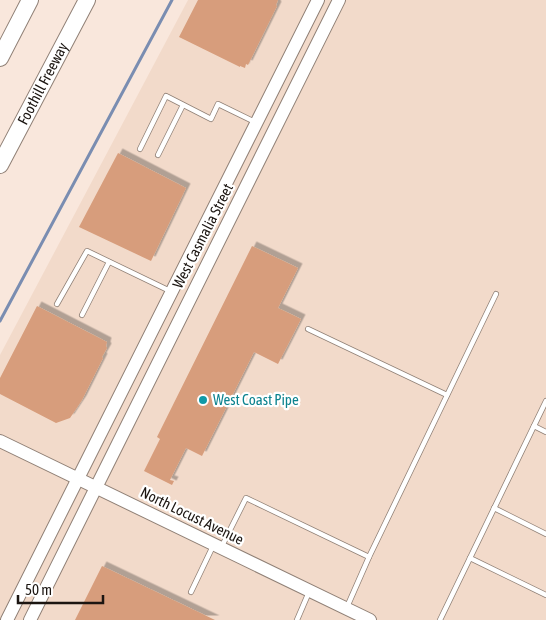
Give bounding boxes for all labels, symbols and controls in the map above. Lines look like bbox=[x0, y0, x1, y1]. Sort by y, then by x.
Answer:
street label: Foothill Freeway bbox=[14, 39, 71, 127]
street label: West Casmalia Street bbox=[169, 181, 236, 291]
place label: West Coast Pipe bbox=[213, 391, 299, 408]
marker: West Coast Pipe bbox=[197, 394, 209, 406]
street label: North Locust Avenue bbox=[138, 483, 247, 548]
scale bar bbox=[18, 572, 102, 604]
text: 50 m bbox=[25, 581, 52, 598]

